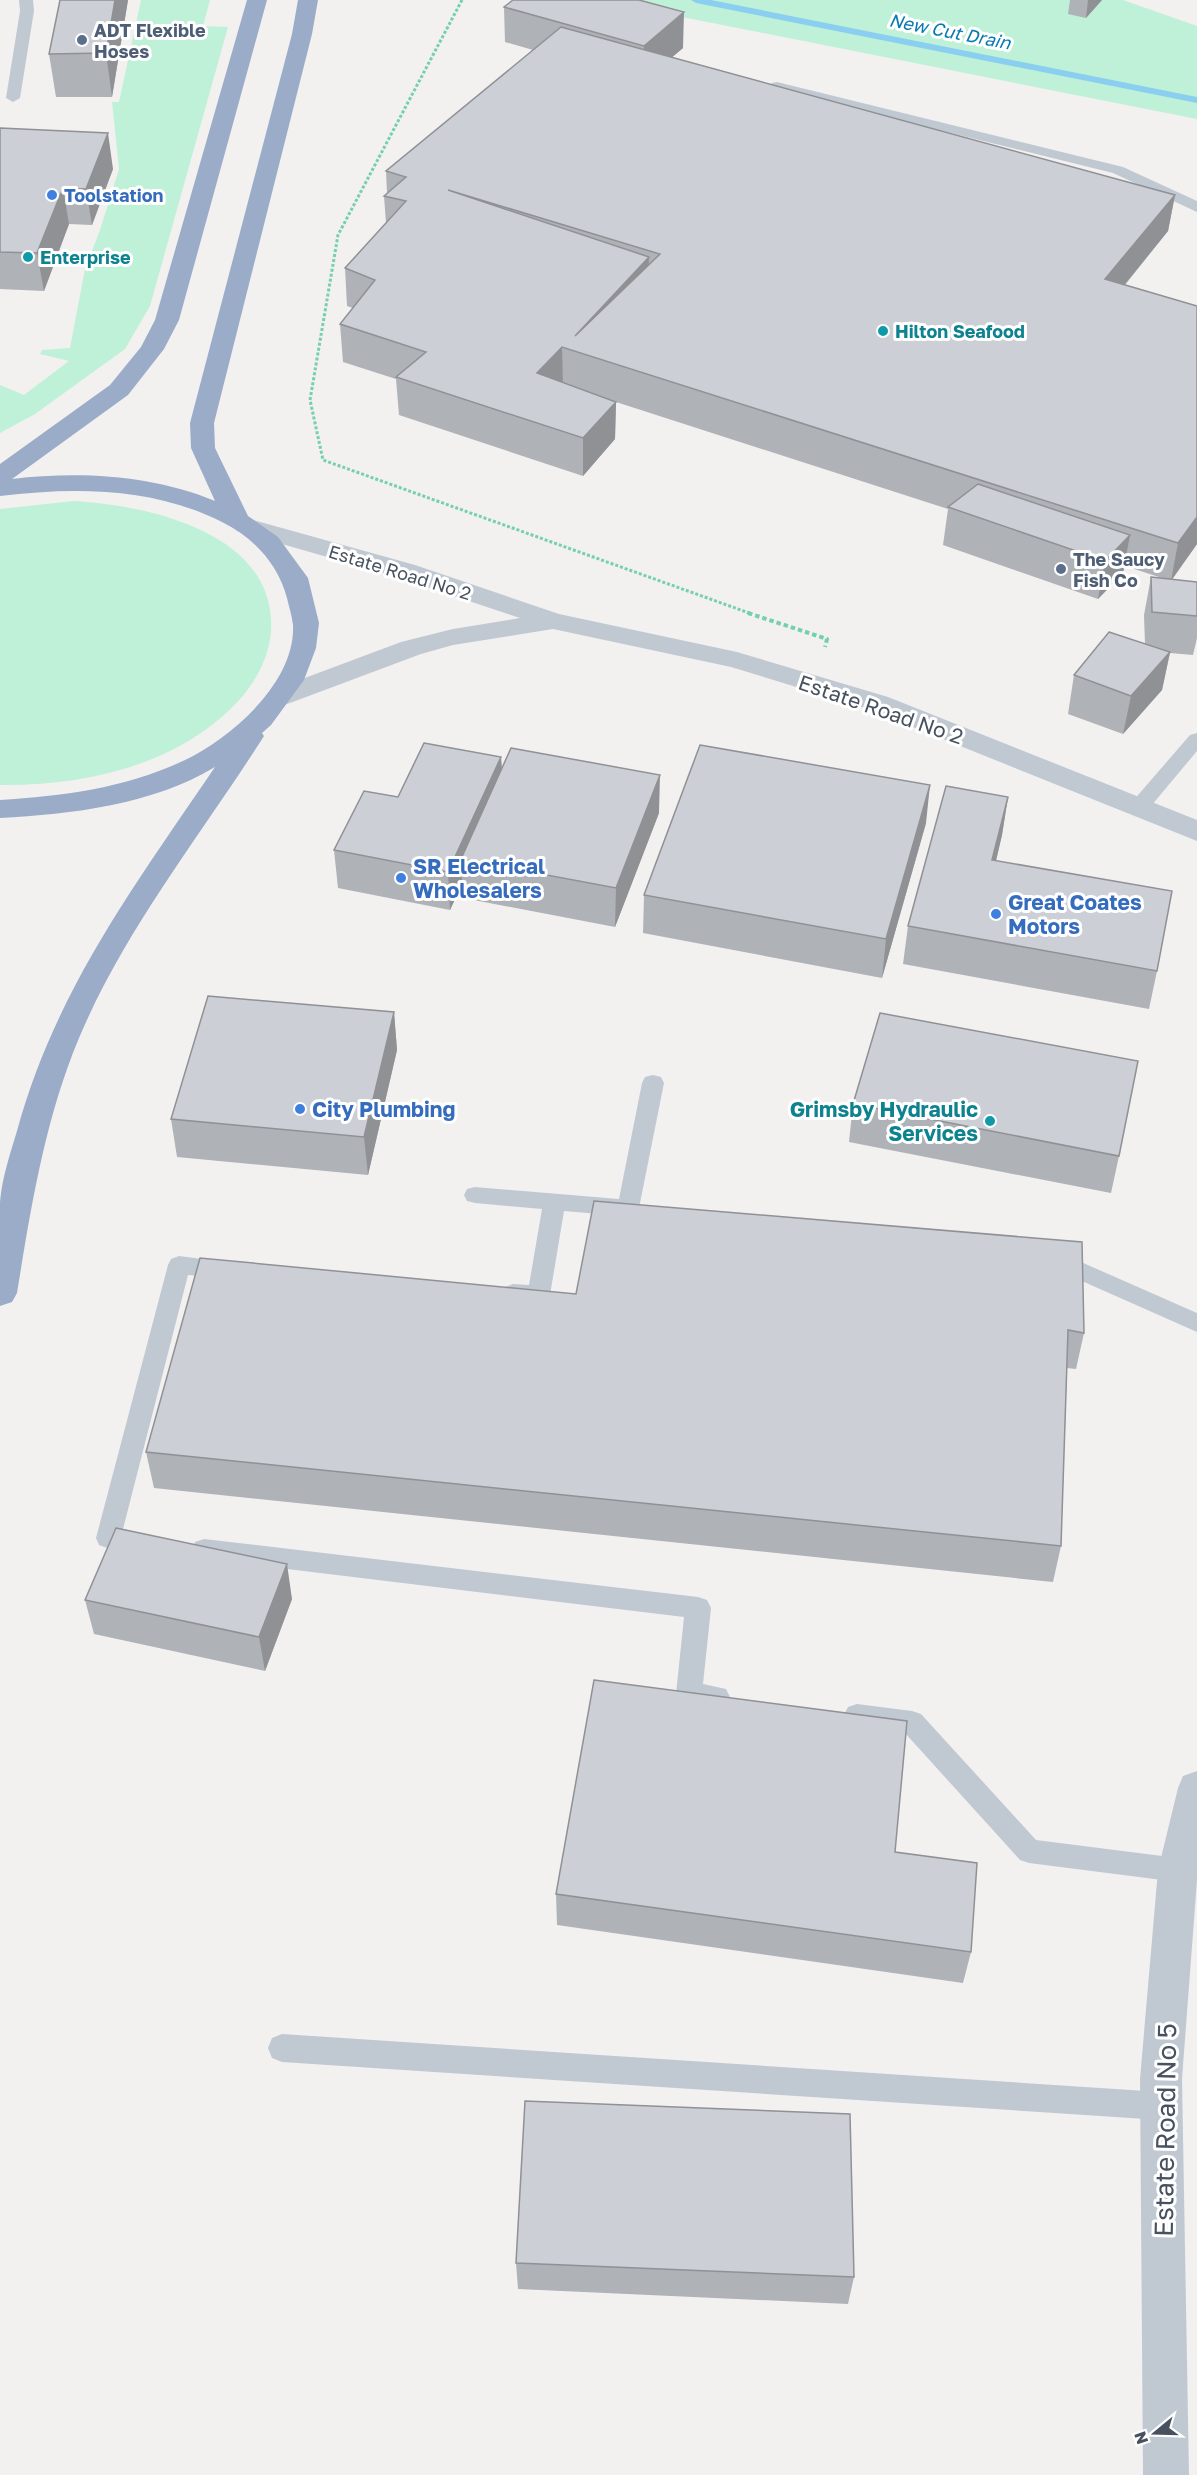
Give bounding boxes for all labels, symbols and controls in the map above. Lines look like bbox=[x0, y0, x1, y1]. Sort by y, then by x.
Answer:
water label: New Cut Drain bbox=[887, 8, 1014, 54]
place label: ADT Flexible Hoses bbox=[94, 19, 206, 62]
marker: ADT Flexible Hoses bbox=[75, 33, 89, 47]
place label: Toolstation bbox=[64, 184, 163, 206]
marker: Toolstation bbox=[45, 188, 59, 202]
place label: Enterprise bbox=[40, 246, 131, 268]
marker: Enterprise bbox=[21, 250, 35, 264]
place label: Hilton Seafood bbox=[895, 320, 1025, 342]
marker: Hilton Seafood bbox=[876, 324, 890, 338]
street label: Estate Road No 2 bbox=[326, 540, 474, 604]
place label: The Saucy Fish Co bbox=[1073, 548, 1165, 591]
marker: The Saucy Fish Co bbox=[1054, 562, 1068, 576]
street label: Estate Road No 2 bbox=[795, 669, 967, 749]
place label: SR Electrical Wholesalers bbox=[413, 853, 545, 903]
marker: SR Electrical Wholesalers bbox=[394, 871, 408, 885]
place label: Great Coates Motors bbox=[1008, 889, 1142, 939]
marker: Great Coates Motors bbox=[989, 907, 1003, 921]
place label: City Plumbing bbox=[312, 1096, 455, 1122]
place label: Grimsby Hydraulic Services bbox=[790, 1096, 978, 1146]
marker: City Plumbing bbox=[293, 1102, 307, 1116]
marker: Grimsby Hydraulic Services bbox=[983, 1114, 997, 1128]
street label: Estate Road No 5 bbox=[1148, 2023, 1182, 2237]
north arrow bbox=[1125, 2403, 1185, 2463]
text: N bbox=[1129, 2429, 1152, 2447]

